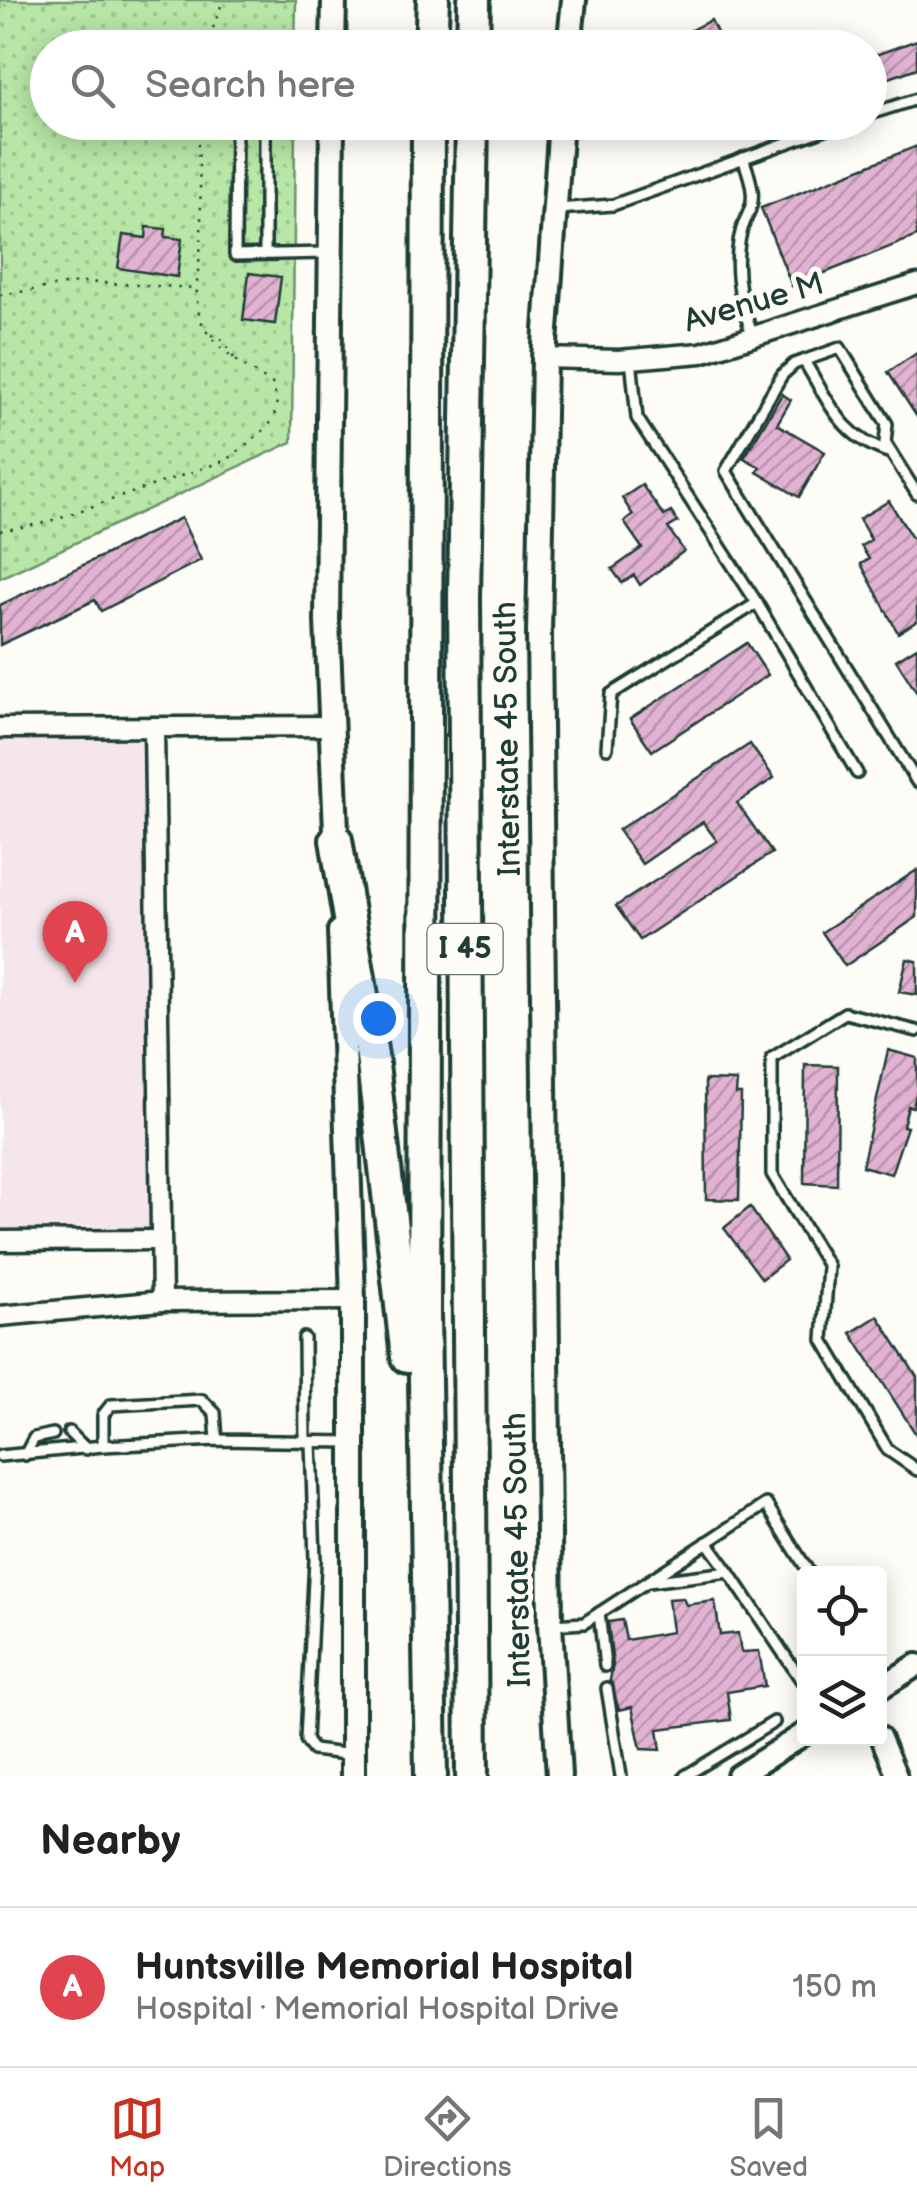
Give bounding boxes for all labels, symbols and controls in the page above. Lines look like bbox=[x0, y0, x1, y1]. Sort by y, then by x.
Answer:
search box bbox=[30, 30, 887, 140]
icon: search bbox=[65, 58, 120, 113]
text: Search here bbox=[145, 63, 356, 108]
street label: Avenue M bbox=[680, 264, 828, 342]
street label: Interstate 45 South bbox=[486, 601, 530, 877]
pin: A bbox=[42, 900, 108, 983]
road number: I 45 bbox=[428, 924, 502, 974]
your location bbox=[353, 993, 404, 1044]
street label: Interstate 45 South bbox=[496, 1412, 540, 1688]
map controls bbox=[797, 1566, 887, 1746]
button: locate bbox=[797, 1566, 887, 1656]
button: layers bbox=[797, 1656, 887, 1746]
text: Nearby bbox=[40, 1816, 180, 1867]
text: Huntsville Memorial Hospital bbox=[135, 1945, 633, 1990]
text: A bbox=[63, 1968, 82, 2007]
text: 150 m bbox=[792, 1968, 877, 2007]
text: Hospital · Memorial Hospital Drive bbox=[135, 1990, 619, 2029]
tab: Map bbox=[109, 2091, 165, 2184]
tab: Directions bbox=[383, 2091, 512, 2184]
tab: Saved bbox=[730, 2091, 808, 2184]

